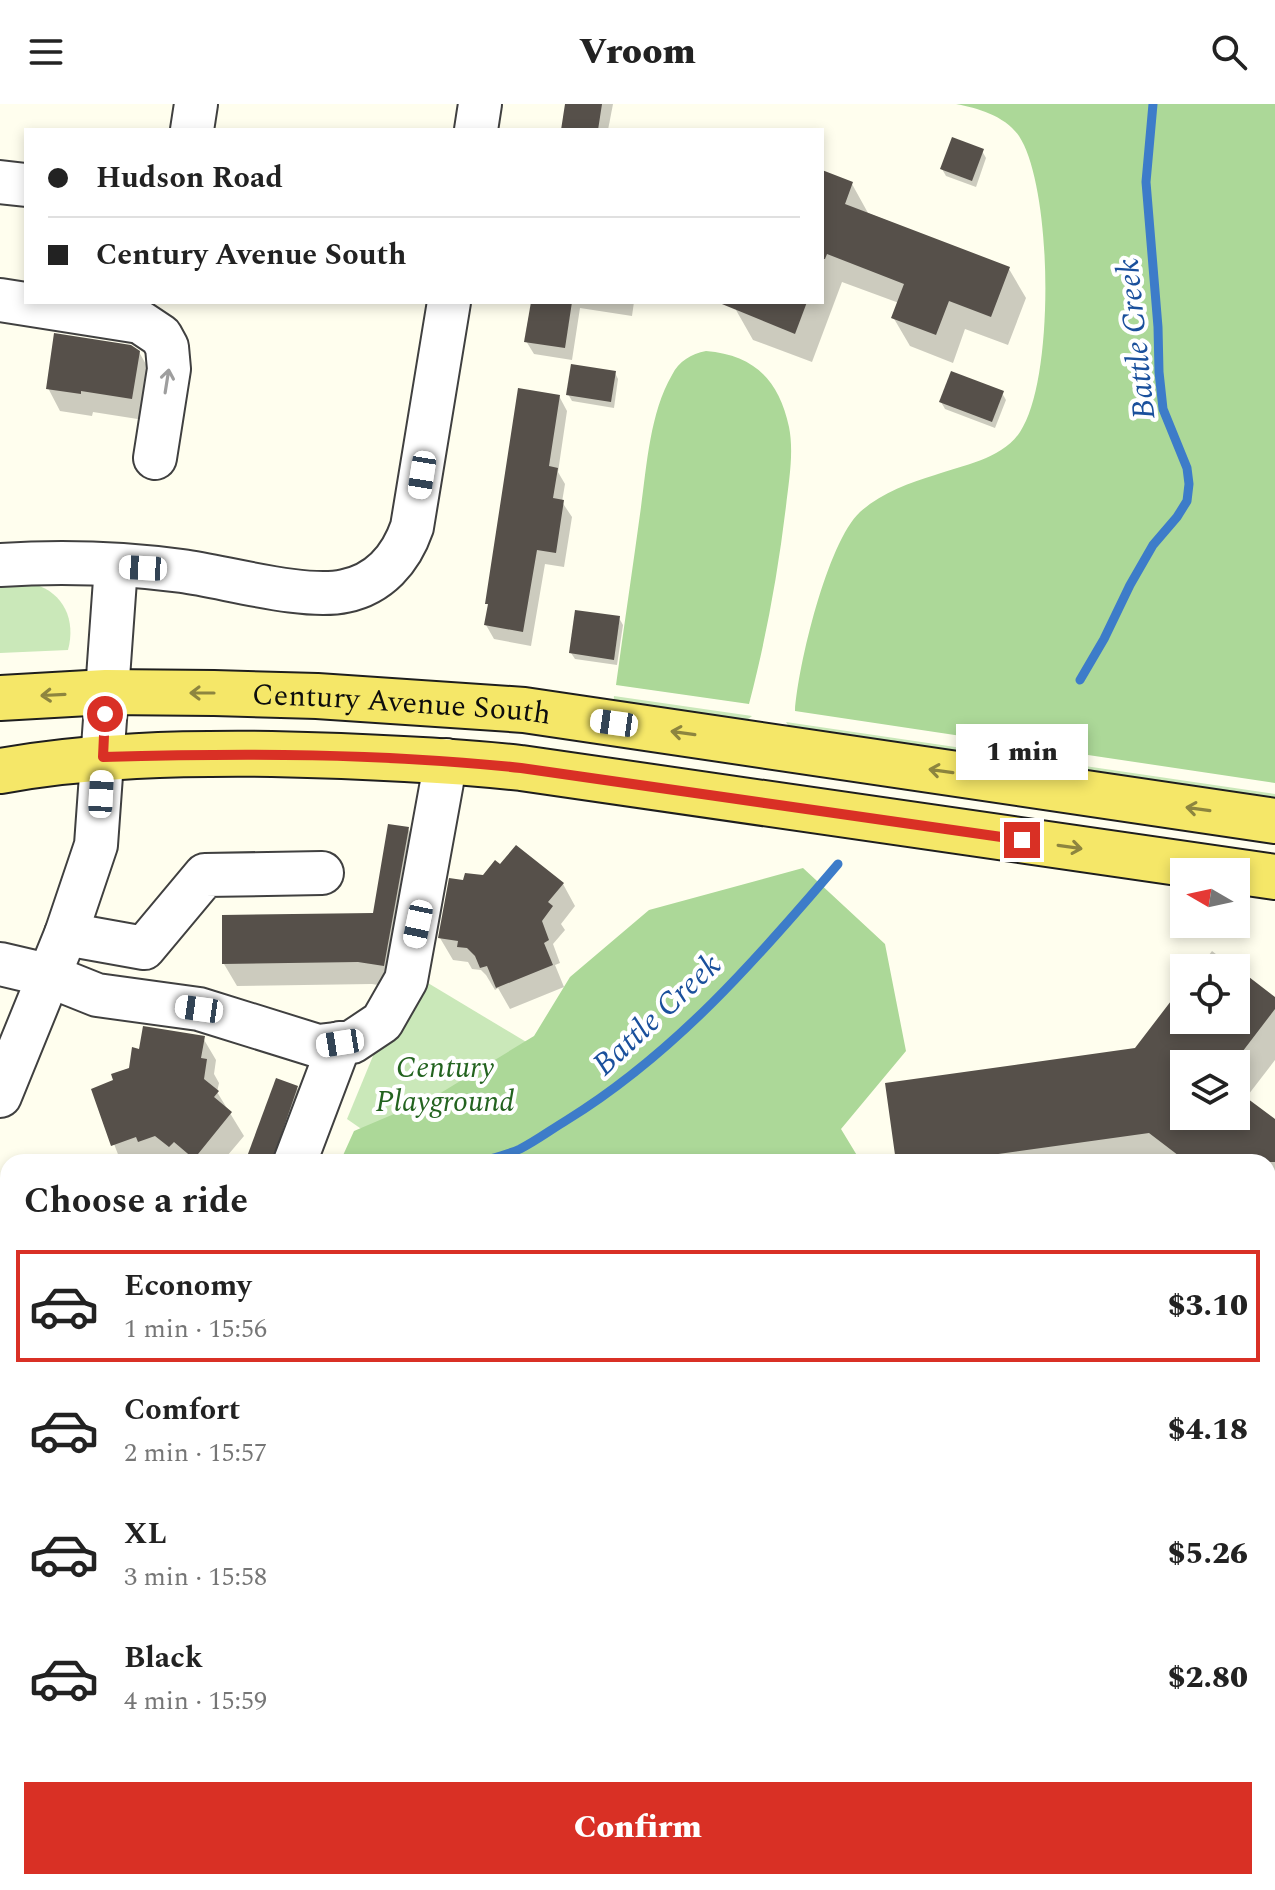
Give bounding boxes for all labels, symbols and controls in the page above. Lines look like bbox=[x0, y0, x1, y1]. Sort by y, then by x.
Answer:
text: Vroom bbox=[579, 25, 696, 80]
icon: menu bbox=[24, 30, 68, 74]
icon: search bbox=[1207, 30, 1251, 74]
text: Hudson Road bbox=[96, 155, 283, 201]
text: Century Avenue South bbox=[96, 232, 407, 278]
water label: Battle Creek bbox=[1104, 256, 1169, 422]
one-way arrow bbox=[160, 369, 175, 395]
car bbox=[406, 449, 438, 501]
car bbox=[118, 555, 168, 581]
street label: Century Avenue South bbox=[251, 672, 554, 738]
one-way arrow bbox=[189, 685, 216, 701]
one-way arrow bbox=[40, 688, 67, 703]
route start bbox=[87, 696, 123, 732]
car bbox=[589, 708, 639, 738]
callout: 1 min bbox=[956, 724, 1088, 780]
one-way arrow bbox=[671, 725, 697, 740]
text: 1 min bbox=[986, 732, 1058, 772]
one-way arrow bbox=[928, 763, 954, 778]
car bbox=[88, 769, 114, 819]
one-way arrow bbox=[1186, 801, 1211, 816]
route end bbox=[1004, 822, 1040, 858]
one-way arrow bbox=[1057, 841, 1083, 856]
north arrow bbox=[1170, 858, 1250, 938]
map controls bbox=[1170, 858, 1250, 1130]
car bbox=[401, 898, 435, 950]
water label: Battle Creek bbox=[581, 942, 733, 1088]
button: locate bbox=[1170, 954, 1250, 1034]
car bbox=[174, 994, 224, 1024]
car bbox=[314, 1027, 366, 1059]
park label: Century Playground bbox=[375, 1045, 515, 1125]
button: layers bbox=[1170, 1050, 1250, 1130]
text: Choose a ride bbox=[24, 1174, 248, 1229]
text: Economy bbox=[124, 1263, 251, 1309]
icon: car bbox=[28, 1270, 100, 1342]
text: $3.10 bbox=[1168, 1283, 1248, 1329]
text: 1 min · 15:56 bbox=[124, 1309, 267, 1349]
text: Comfort bbox=[124, 1387, 240, 1433]
icon: car bbox=[28, 1394, 100, 1466]
text: $4.18 bbox=[1168, 1407, 1248, 1453]
text: 2 min · 15:57 bbox=[124, 1433, 267, 1473]
text: XL bbox=[124, 1511, 167, 1557]
icon: car bbox=[28, 1518, 100, 1590]
text: $5.26 bbox=[1168, 1531, 1248, 1577]
text: 3 min · 15:58 bbox=[124, 1557, 267, 1597]
text: Black bbox=[124, 1635, 203, 1681]
icon: car bbox=[28, 1642, 100, 1714]
text: $2.80 bbox=[1168, 1655, 1248, 1701]
text: 4 min · 15:59 bbox=[124, 1681, 267, 1721]
button: Confirm bbox=[24, 1782, 1252, 1874]

